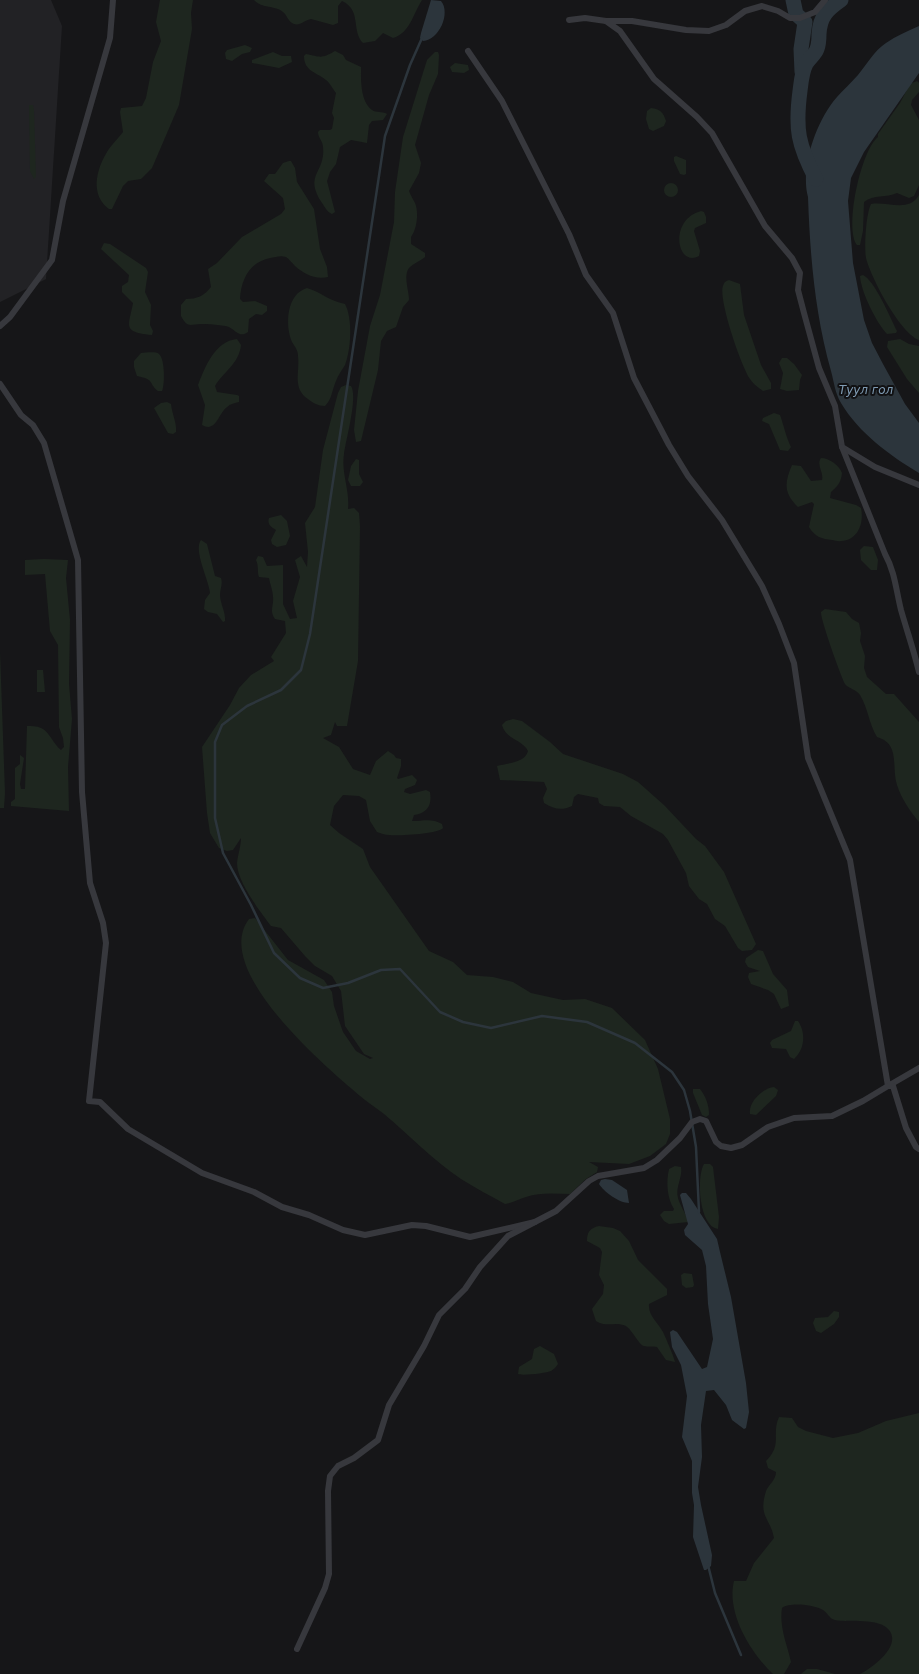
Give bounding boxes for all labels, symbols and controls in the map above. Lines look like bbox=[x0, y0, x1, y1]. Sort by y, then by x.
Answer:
water label: Туул гол bbox=[839, 383, 893, 397]

